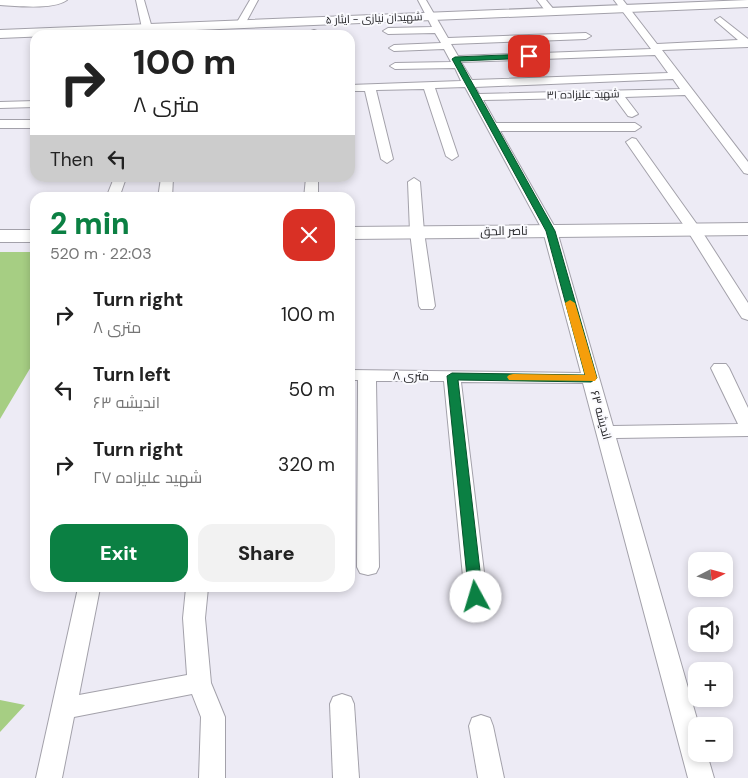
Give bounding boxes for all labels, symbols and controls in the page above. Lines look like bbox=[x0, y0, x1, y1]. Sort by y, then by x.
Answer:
street label: شهیدان نیازی - ایثار ۵ bbox=[325, 9, 423, 27]
pin bbox=[508, 35, 550, 77]
text: 100 m bbox=[133, 39, 236, 85]
icon: arrive bbox=[515, 42, 543, 70]
icon: right bbox=[50, 50, 115, 115]
street label: شهید علیزاده ۳۱ bbox=[546, 86, 620, 102]
text: ۸ متری bbox=[133, 90, 200, 119]
icon: left bbox=[103, 145, 131, 173]
text: Then bbox=[50, 147, 93, 172]
text: 2 min bbox=[50, 204, 130, 243]
button: close bbox=[283, 209, 335, 261]
street label: ناصر الحق bbox=[480, 223, 528, 239]
text: 520 m · 22:03 bbox=[50, 243, 152, 264]
text: Turn right bbox=[93, 287, 183, 312]
icon: right bbox=[50, 301, 78, 329]
text: 100 m bbox=[281, 302, 335, 327]
text: ۸ متری bbox=[93, 317, 141, 338]
text: Turn left bbox=[93, 362, 171, 387]
street label: ۸ متری bbox=[393, 368, 429, 384]
icon: left bbox=[50, 376, 78, 404]
text: 50 m bbox=[288, 377, 335, 402]
street label: اندیشه ۶۳ bbox=[587, 389, 615, 441]
text: اندیشه ۶۳ bbox=[93, 392, 160, 413]
text: Turn right bbox=[93, 437, 183, 462]
icon: right bbox=[50, 451, 78, 479]
text: 320 m bbox=[278, 452, 335, 477]
text: شهید علیزاده ۲۷ bbox=[93, 467, 202, 488]
button: Exit bbox=[50, 524, 188, 582]
button: Share bbox=[198, 524, 335, 582]
north arrow bbox=[688, 552, 732, 598]
map controls bbox=[688, 552, 733, 762]
position arrow bbox=[449, 570, 501, 622]
button: sound bbox=[688, 607, 733, 652]
button: + bbox=[688, 662, 733, 707]
button: − bbox=[688, 717, 733, 762]

